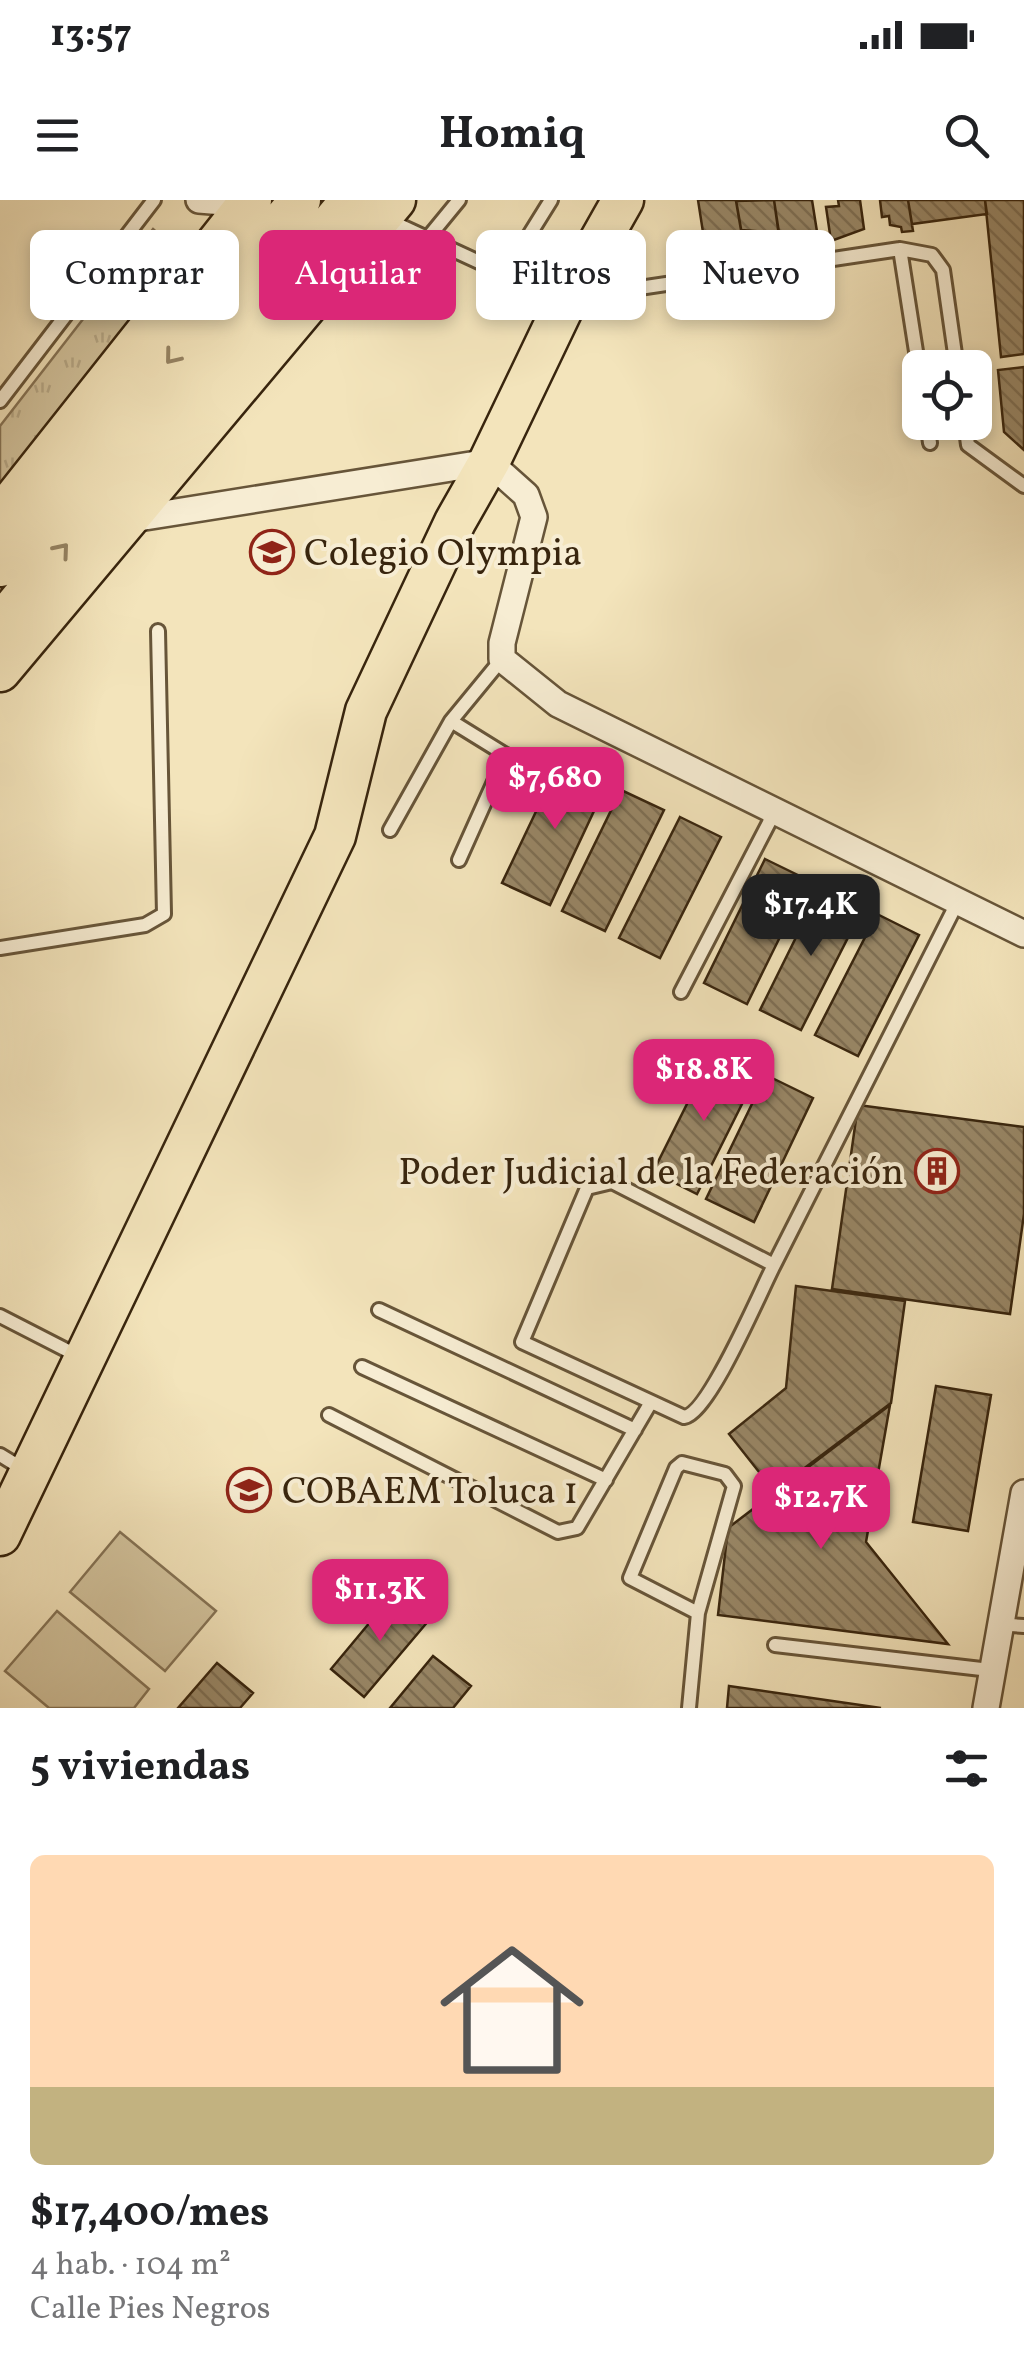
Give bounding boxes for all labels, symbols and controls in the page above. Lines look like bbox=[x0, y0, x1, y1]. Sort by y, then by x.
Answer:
text: 13:57 bbox=[50, 9, 132, 62]
text: Homiq bbox=[439, 104, 585, 167]
icon: menu bbox=[30, 108, 85, 163]
icon: search bbox=[939, 108, 994, 163]
chip: Comprar bbox=[30, 230, 239, 320]
chip: Alquilar bbox=[259, 230, 456, 320]
chip: Filtros bbox=[476, 230, 646, 320]
chip: Nuevo bbox=[666, 230, 835, 320]
one-way arrow bbox=[166, 345, 184, 363]
map controls bbox=[902, 350, 992, 440]
button: locate bbox=[902, 350, 992, 440]
school or university icon: Colegio Olympia bbox=[249, 529, 295, 575]
place label: Colegio Olympia bbox=[304, 529, 582, 582]
one-way arrow bbox=[50, 543, 68, 561]
pin: $7,680 bbox=[474, 747, 636, 832]
text: $7,680 bbox=[508, 757, 602, 801]
pin: $17.4K bbox=[730, 874, 892, 959]
text: $17.4K bbox=[764, 884, 858, 928]
pin: $18.8K bbox=[623, 1039, 785, 1124]
text: $18.8K bbox=[655, 1049, 753, 1093]
place label: Poder Judicial de la Federación bbox=[398, 1148, 904, 1201]
building icon: Poder Judicial de la Federación bbox=[914, 1148, 960, 1194]
school or university icon: COBAEM Toluca 1 bbox=[226, 1467, 272, 1513]
place label: COBAEM Toluca 1 bbox=[282, 1467, 578, 1520]
pin: $12.7K bbox=[740, 1467, 902, 1552]
text: $12.7K bbox=[774, 1477, 868, 1521]
pin: $11.3K bbox=[299, 1559, 461, 1644]
text: $11.3K bbox=[334, 1569, 426, 1613]
text: 5 viviendas bbox=[30, 1739, 250, 1798]
icon: filters bbox=[939, 1741, 994, 1796]
icon: home bbox=[422, 1920, 602, 2100]
text: $17,400/mes bbox=[30, 2185, 270, 2244]
text: 4 hab. · 104 m² bbox=[30, 2244, 231, 2288]
text: Calle Pies Negros bbox=[30, 2288, 270, 2332]

